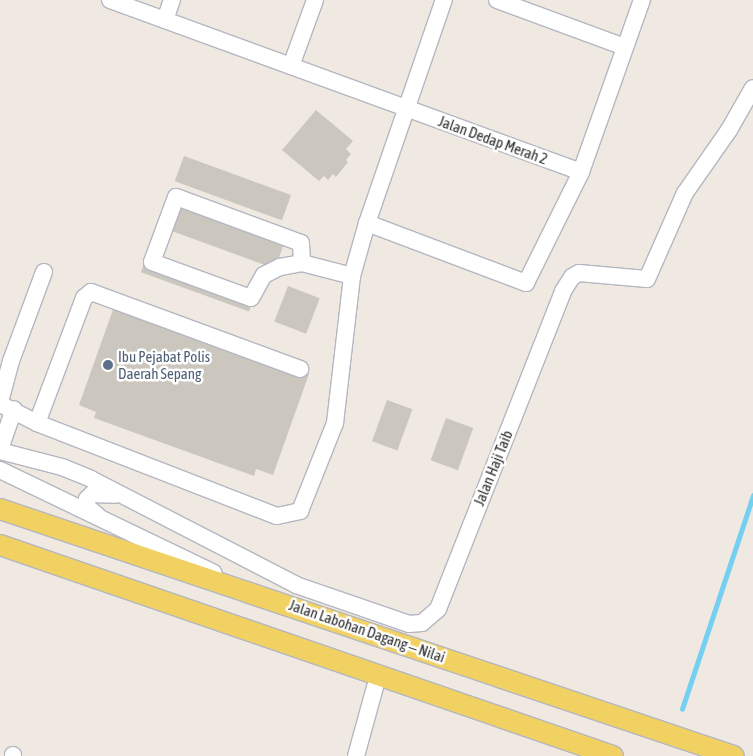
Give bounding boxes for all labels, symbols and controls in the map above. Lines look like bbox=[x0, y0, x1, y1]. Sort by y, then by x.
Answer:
street label: Jalan Dedap Merah 2 bbox=[436, 112, 550, 168]
place label: Ibu Pejabat Polis Daerah Sepang bbox=[118, 347, 210, 382]
marker: Ibu Pejabat Polis Daerah Sepang bbox=[102, 359, 114, 371]
street label: Jalan Haji Taib bbox=[470, 428, 516, 508]
street label: Jalan Labohan Dagang ‒ Nilai bbox=[287, 596, 447, 666]

